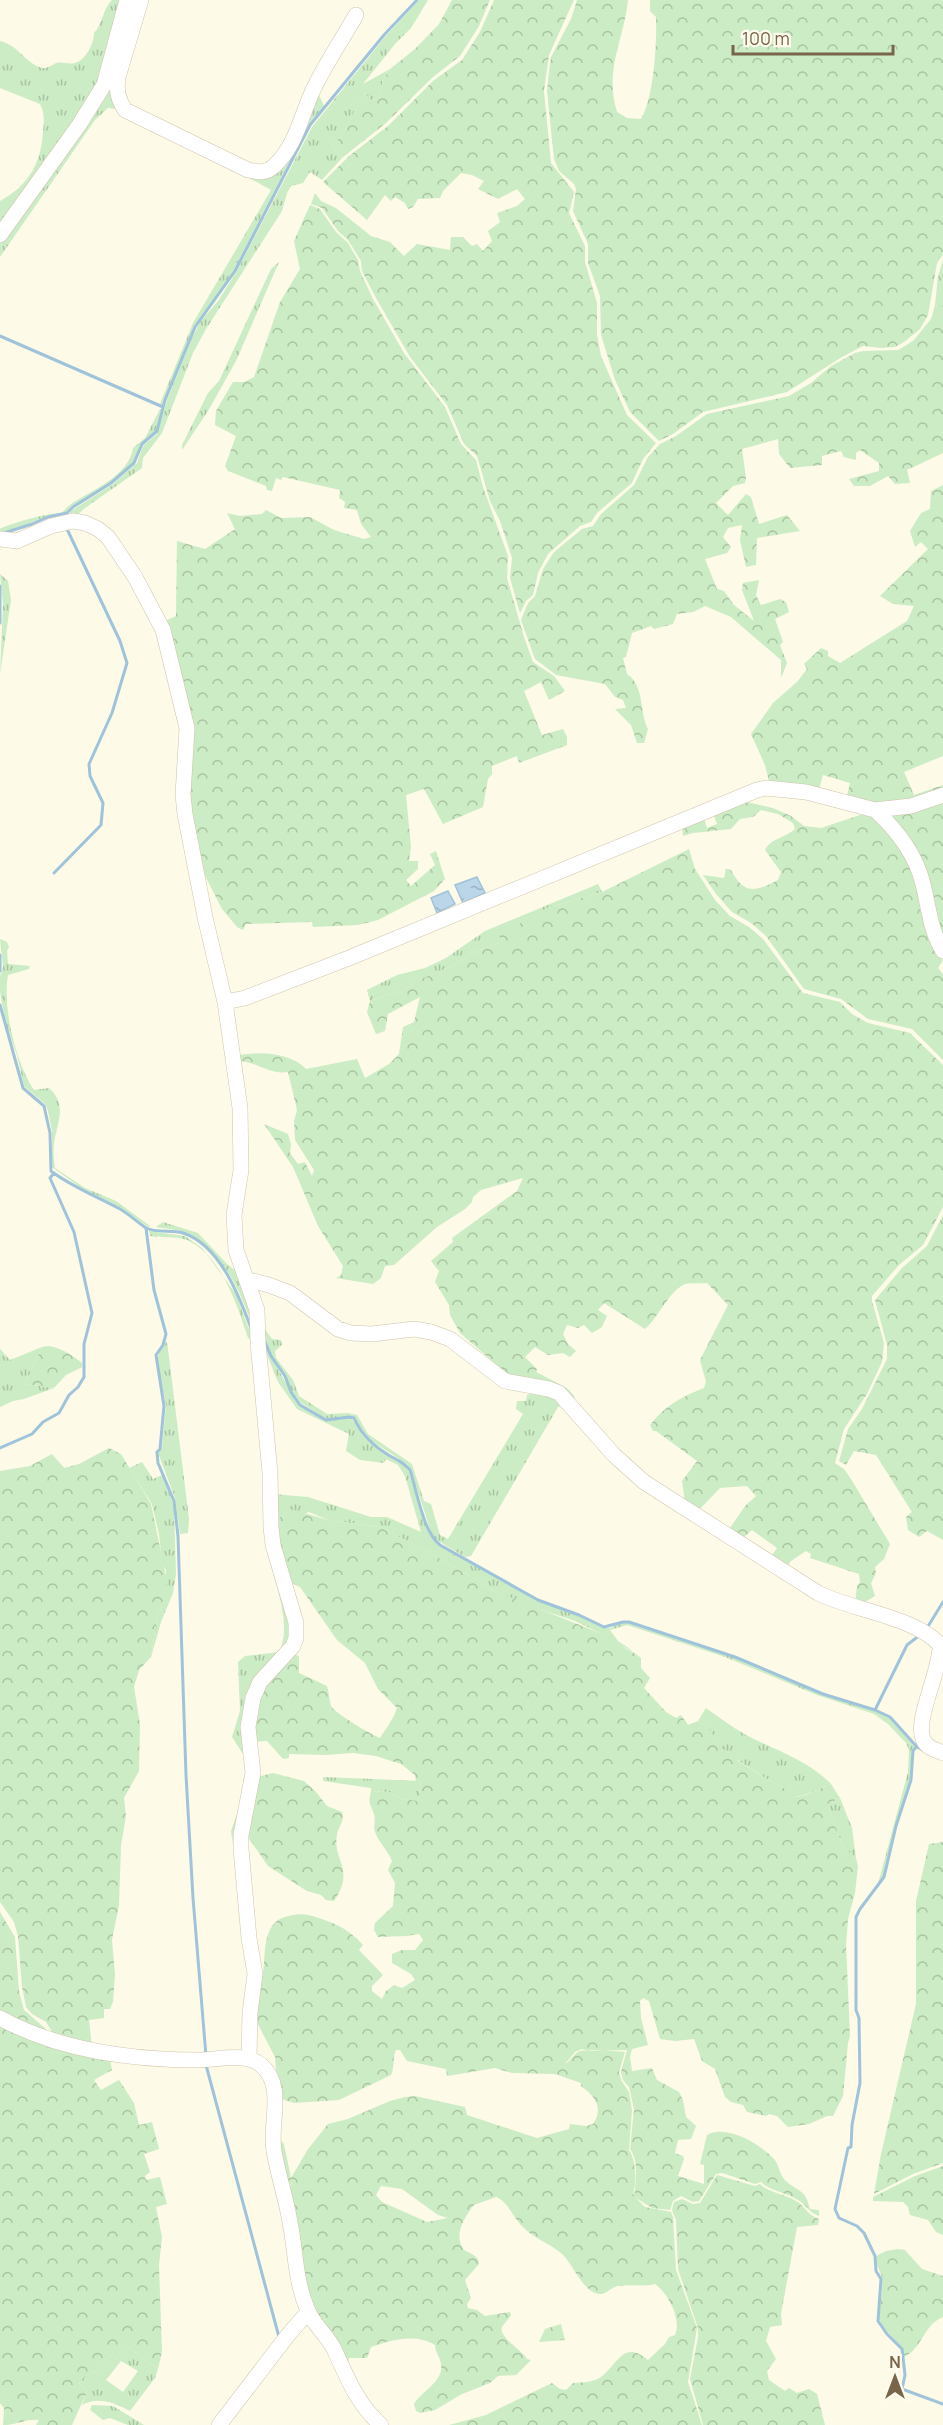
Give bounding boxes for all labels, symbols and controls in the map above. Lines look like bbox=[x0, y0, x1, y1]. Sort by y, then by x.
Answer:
scale bar bbox=[733, 18, 894, 56]
text: 100 m bbox=[742, 26, 790, 50]
north arrow bbox=[865, 2347, 925, 2407]
text: N bbox=[889, 2351, 901, 2373]

